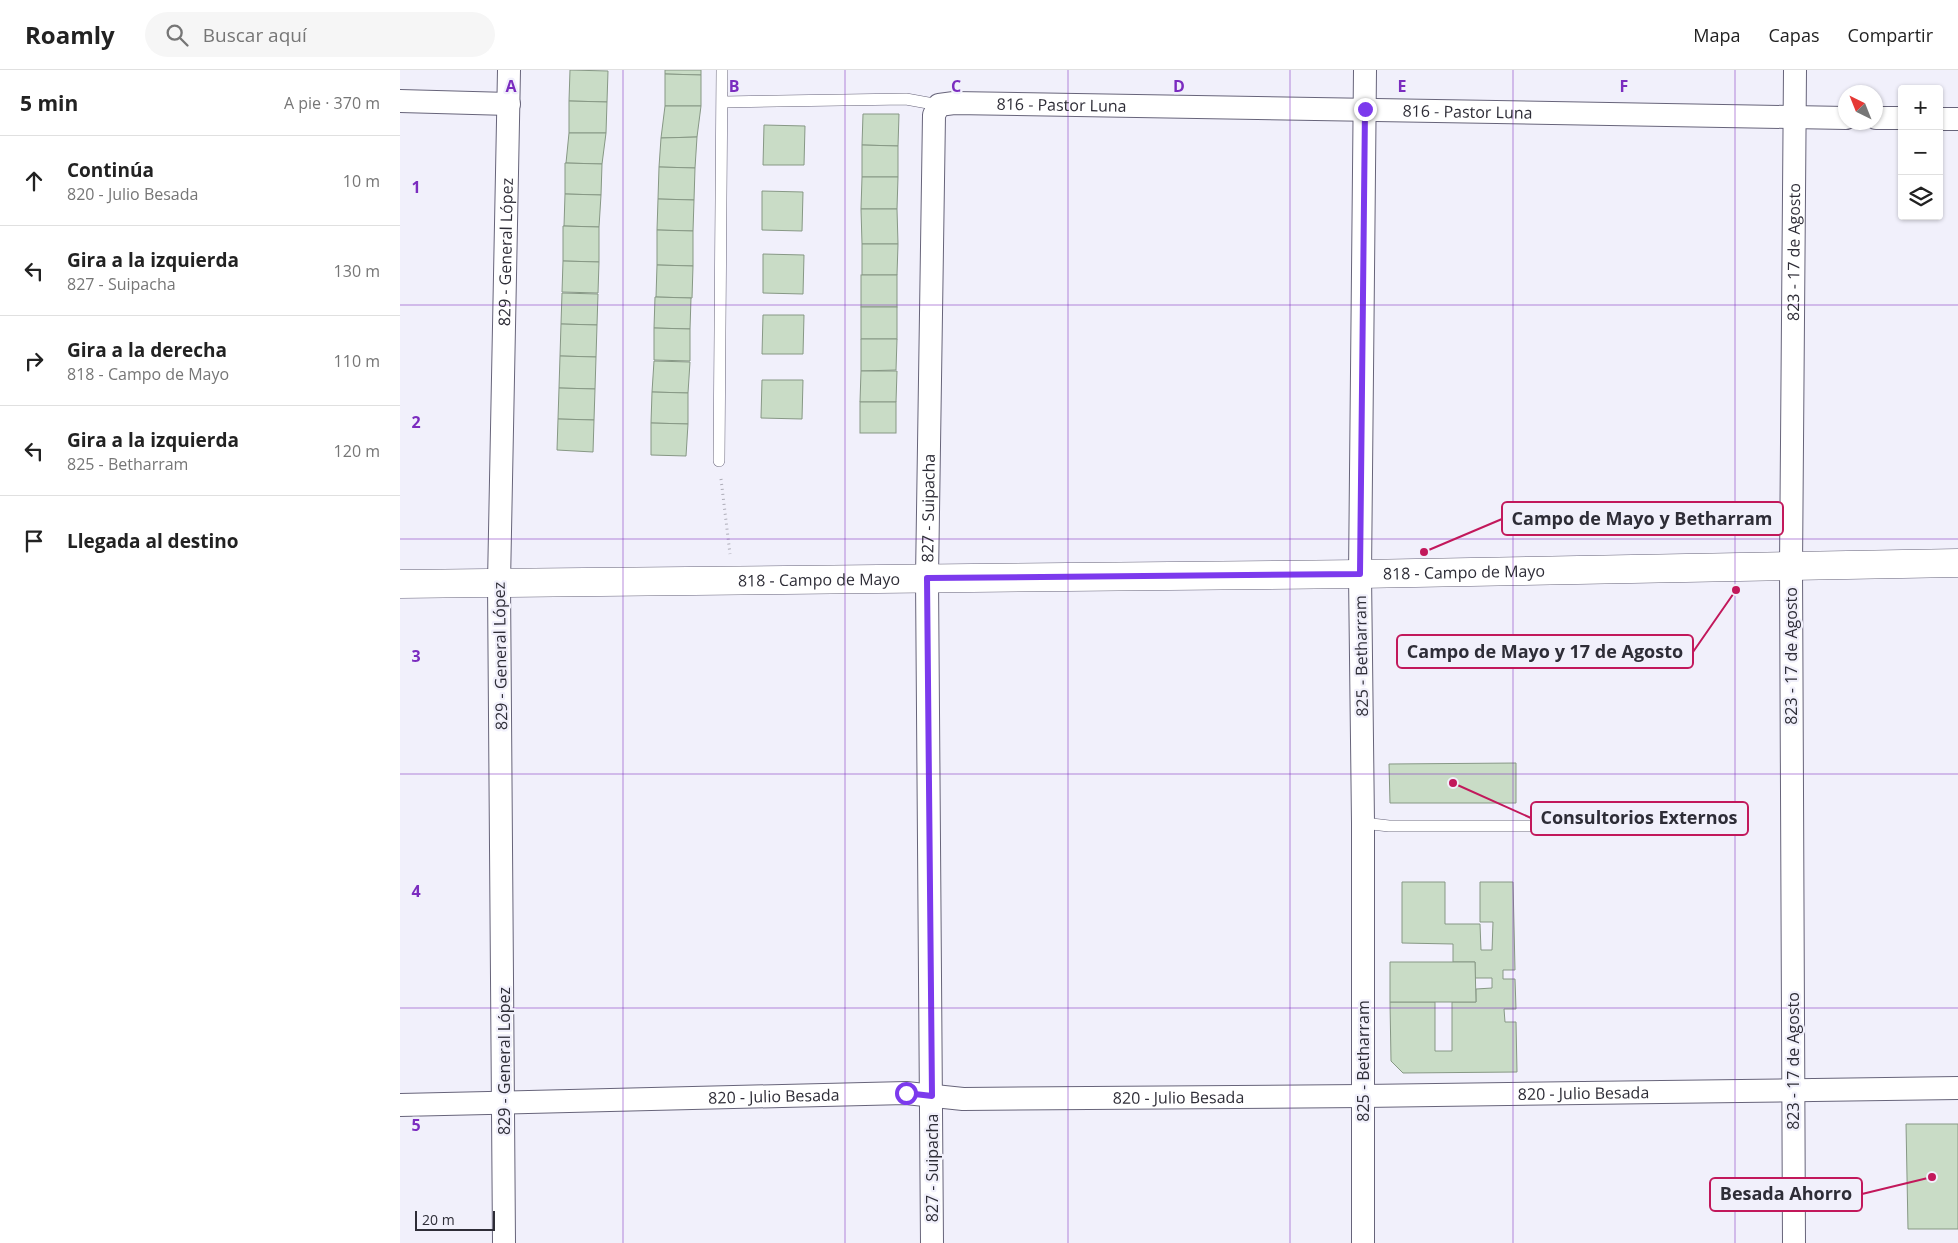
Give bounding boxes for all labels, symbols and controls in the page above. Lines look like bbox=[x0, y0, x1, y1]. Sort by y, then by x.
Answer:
search box bbox=[145, 12, 495, 57]
text: Roamly bbox=[25, 18, 115, 51]
icon: search bbox=[163, 21, 191, 49]
text: Buscar aquí bbox=[203, 22, 307, 48]
text: Mapa bbox=[1693, 23, 1741, 47]
text: Capas bbox=[1769, 23, 1819, 47]
text: Compartir bbox=[1847, 23, 1933, 47]
text: A bbox=[505, 75, 517, 97]
text: B bbox=[729, 75, 739, 97]
text: C bbox=[951, 75, 961, 97]
text: D bbox=[1173, 75, 1185, 97]
text: E bbox=[1398, 75, 1407, 97]
text: F bbox=[1620, 75, 1628, 97]
north arrow bbox=[1838, 85, 1883, 130]
map controls bbox=[1898, 85, 1943, 220]
button: + bbox=[1898, 85, 1943, 130]
text: 5 min bbox=[20, 89, 78, 117]
text: A pie · 370 m bbox=[284, 92, 380, 114]
street label: 816 - Pastor Luna bbox=[996, 93, 1127, 117]
route end bbox=[1354, 98, 1377, 121]
street label: 816 - Pastor Luna bbox=[1402, 100, 1533, 124]
button: − bbox=[1898, 130, 1943, 175]
text: Continúa bbox=[67, 157, 154, 183]
icon: ahead bbox=[20, 167, 48, 195]
text: 10 m bbox=[343, 170, 380, 192]
button: layers bbox=[1898, 175, 1943, 220]
text: 1 bbox=[411, 176, 421, 198]
street label: 829 - General López bbox=[493, 178, 518, 326]
text: 820 - Julio Besada bbox=[67, 183, 198, 205]
street label: 823 - 17 de Agosto bbox=[1782, 183, 1805, 321]
text: Gira a la izquierda bbox=[67, 247, 239, 273]
icon: left bbox=[20, 257, 48, 285]
text: 130 m bbox=[334, 260, 380, 282]
text: 827 - Suipacha bbox=[67, 273, 176, 295]
text: Gira a la derecha bbox=[67, 337, 227, 363]
icon: right bbox=[20, 347, 48, 375]
text: 110 m bbox=[334, 350, 380, 372]
text: 818 - Campo de Mayo bbox=[67, 363, 229, 385]
text: 2 bbox=[411, 411, 421, 433]
text: Gira a la izquierda bbox=[67, 427, 239, 453]
icon: left bbox=[20, 437, 48, 465]
text: 120 m bbox=[334, 440, 380, 462]
text: 825 - Betharram bbox=[67, 453, 188, 475]
street label: 827 - Suipacha bbox=[916, 454, 940, 563]
callout: Campo de Mayo y Betharram bbox=[1502, 502, 1783, 535]
text: Campo de Mayo y Betharram bbox=[1512, 506, 1772, 530]
icon: arrive bbox=[20, 527, 48, 555]
text: Llegada al destino bbox=[67, 528, 239, 554]
street label: 818 - Campo de Mayo bbox=[1383, 560, 1545, 585]
street label: 818 - Campo de Mayo bbox=[738, 568, 900, 591]
street label: 829 - General López bbox=[488, 582, 512, 730]
street label: 823 - 17 de Agosto bbox=[1780, 587, 1802, 725]
street label: 825 - Betharram bbox=[1349, 595, 1373, 717]
callout: Campo de Mayo y 17 de Agosto bbox=[1397, 635, 1693, 668]
text: Campo de Mayo y 17 de Agosto bbox=[1407, 639, 1683, 663]
text: 3 bbox=[411, 645, 421, 667]
callout: Consultorios Externos bbox=[1531, 802, 1748, 835]
text: Consultorios Externos bbox=[1540, 805, 1738, 829]
text: 4 bbox=[411, 880, 421, 902]
street label: 829 - General López bbox=[493, 987, 515, 1135]
street label: 823 - 17 de Agosto bbox=[1782, 992, 1804, 1130]
street label: 825 - Betharram bbox=[1352, 1000, 1374, 1122]
street label: 820 - Julio Besada bbox=[1518, 1081, 1649, 1105]
route start bbox=[895, 1082, 918, 1105]
street label: 820 - Julio Besada bbox=[708, 1084, 840, 1109]
street label: 820 - Julio Besada bbox=[1113, 1086, 1244, 1109]
text: 5 bbox=[411, 1114, 421, 1136]
street label: 827 - Suipacha bbox=[921, 1114, 943, 1222]
callout: Besada Ahorro bbox=[1710, 1178, 1862, 1211]
text: Besada Ahorro bbox=[1720, 1181, 1852, 1205]
scale bar bbox=[415, 1208, 495, 1231]
text: 20 m bbox=[422, 1210, 455, 1229]

